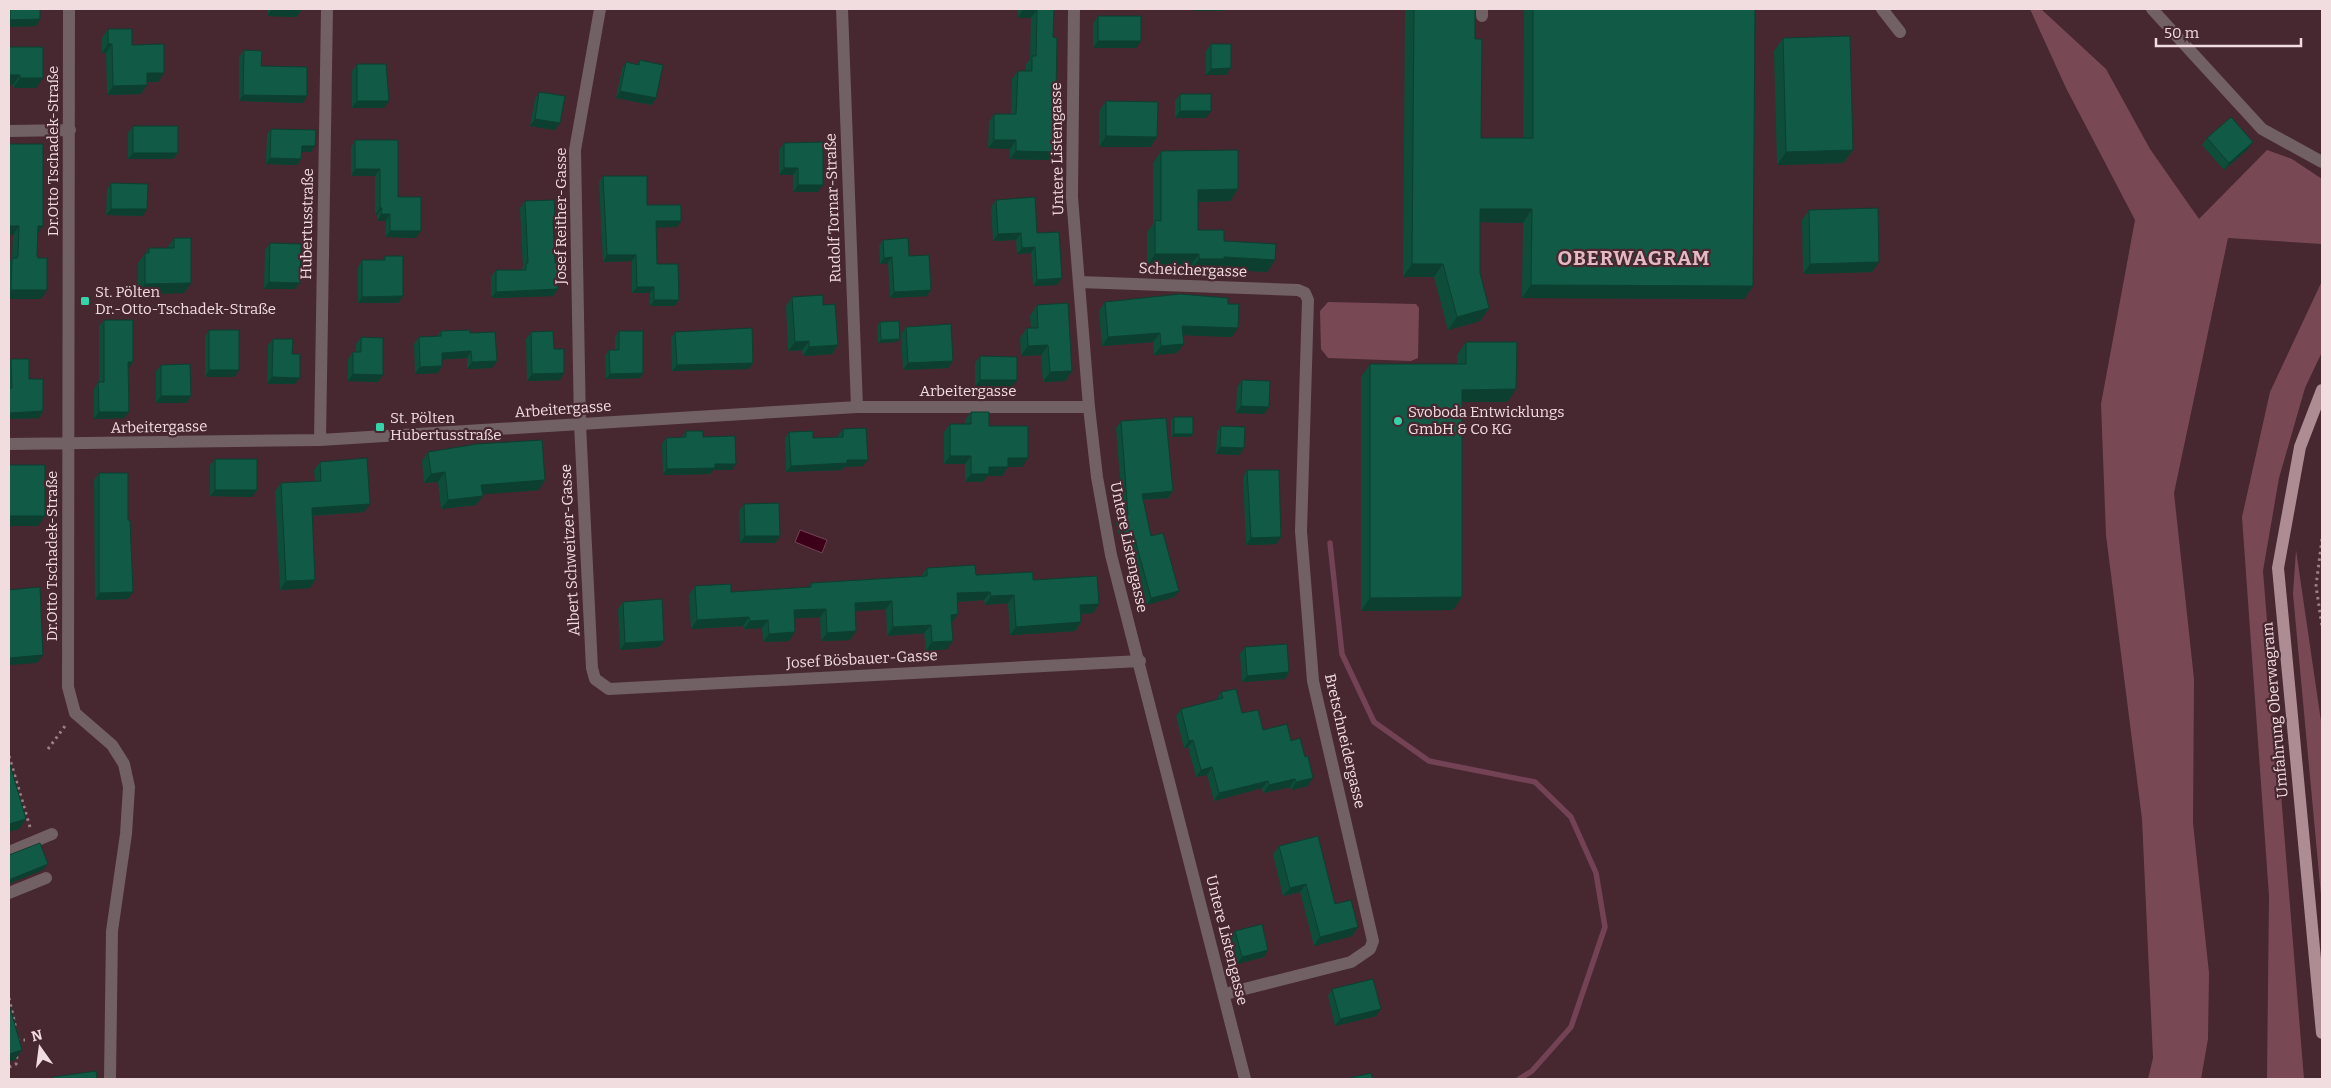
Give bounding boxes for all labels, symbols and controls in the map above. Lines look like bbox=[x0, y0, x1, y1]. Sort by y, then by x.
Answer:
scale bar bbox=[2156, 15, 2301, 47]
text: 50 m bbox=[2164, 24, 2200, 42]
street label: Dr.Otto Tschadek-Straße bbox=[44, 66, 62, 236]
street label: Untere Listengasse bbox=[1047, 82, 1067, 216]
street label: Rudolf Tornar-Straße bbox=[821, 133, 845, 283]
street label: Josef Reither-Gasse bbox=[552, 147, 570, 286]
street label: Hubertusstraße bbox=[297, 168, 317, 280]
district label: OBERWAGRAM bbox=[1557, 246, 1711, 270]
street label: Scheichergasse bbox=[1138, 259, 1248, 281]
place label: St. Pölten Dr.-Otto-Tschadek-Straße bbox=[95, 283, 276, 318]
marker: St. Pölten Dr.-Otto-Tschadek-Straße bbox=[79, 295, 91, 307]
street label: Arbeitergasse bbox=[920, 382, 1016, 400]
street label: Arbeitergasse bbox=[514, 397, 612, 421]
place label: Svoboda Entwicklungs GmbH & Co KG bbox=[1408, 403, 1564, 438]
place label: St. Pölten Hubertusstraße bbox=[390, 409, 501, 444]
marker: Svoboda Entwicklungs GmbH & Co KG bbox=[1392, 415, 1404, 427]
street label: Arbeitergasse bbox=[110, 417, 208, 437]
marker: St. Pölten Hubertusstraße bbox=[374, 421, 386, 433]
street label: Albert Schweitzer-Gasse bbox=[557, 464, 583, 636]
street label: Dr.Otto Tschadek-Straße bbox=[43, 471, 61, 641]
street label: Untere Listengasse bbox=[1106, 480, 1152, 614]
street label: Umfahrung Oberwagram bbox=[2258, 621, 2292, 799]
street label: Josef Bösbauer-Gasse bbox=[785, 646, 938, 672]
street label: Bretschneidergasse bbox=[1321, 672, 1369, 810]
street label: Untere Listengasse bbox=[1202, 873, 1252, 1007]
north arrow bbox=[15, 1023, 65, 1073]
text: N bbox=[30, 1026, 44, 1045]

